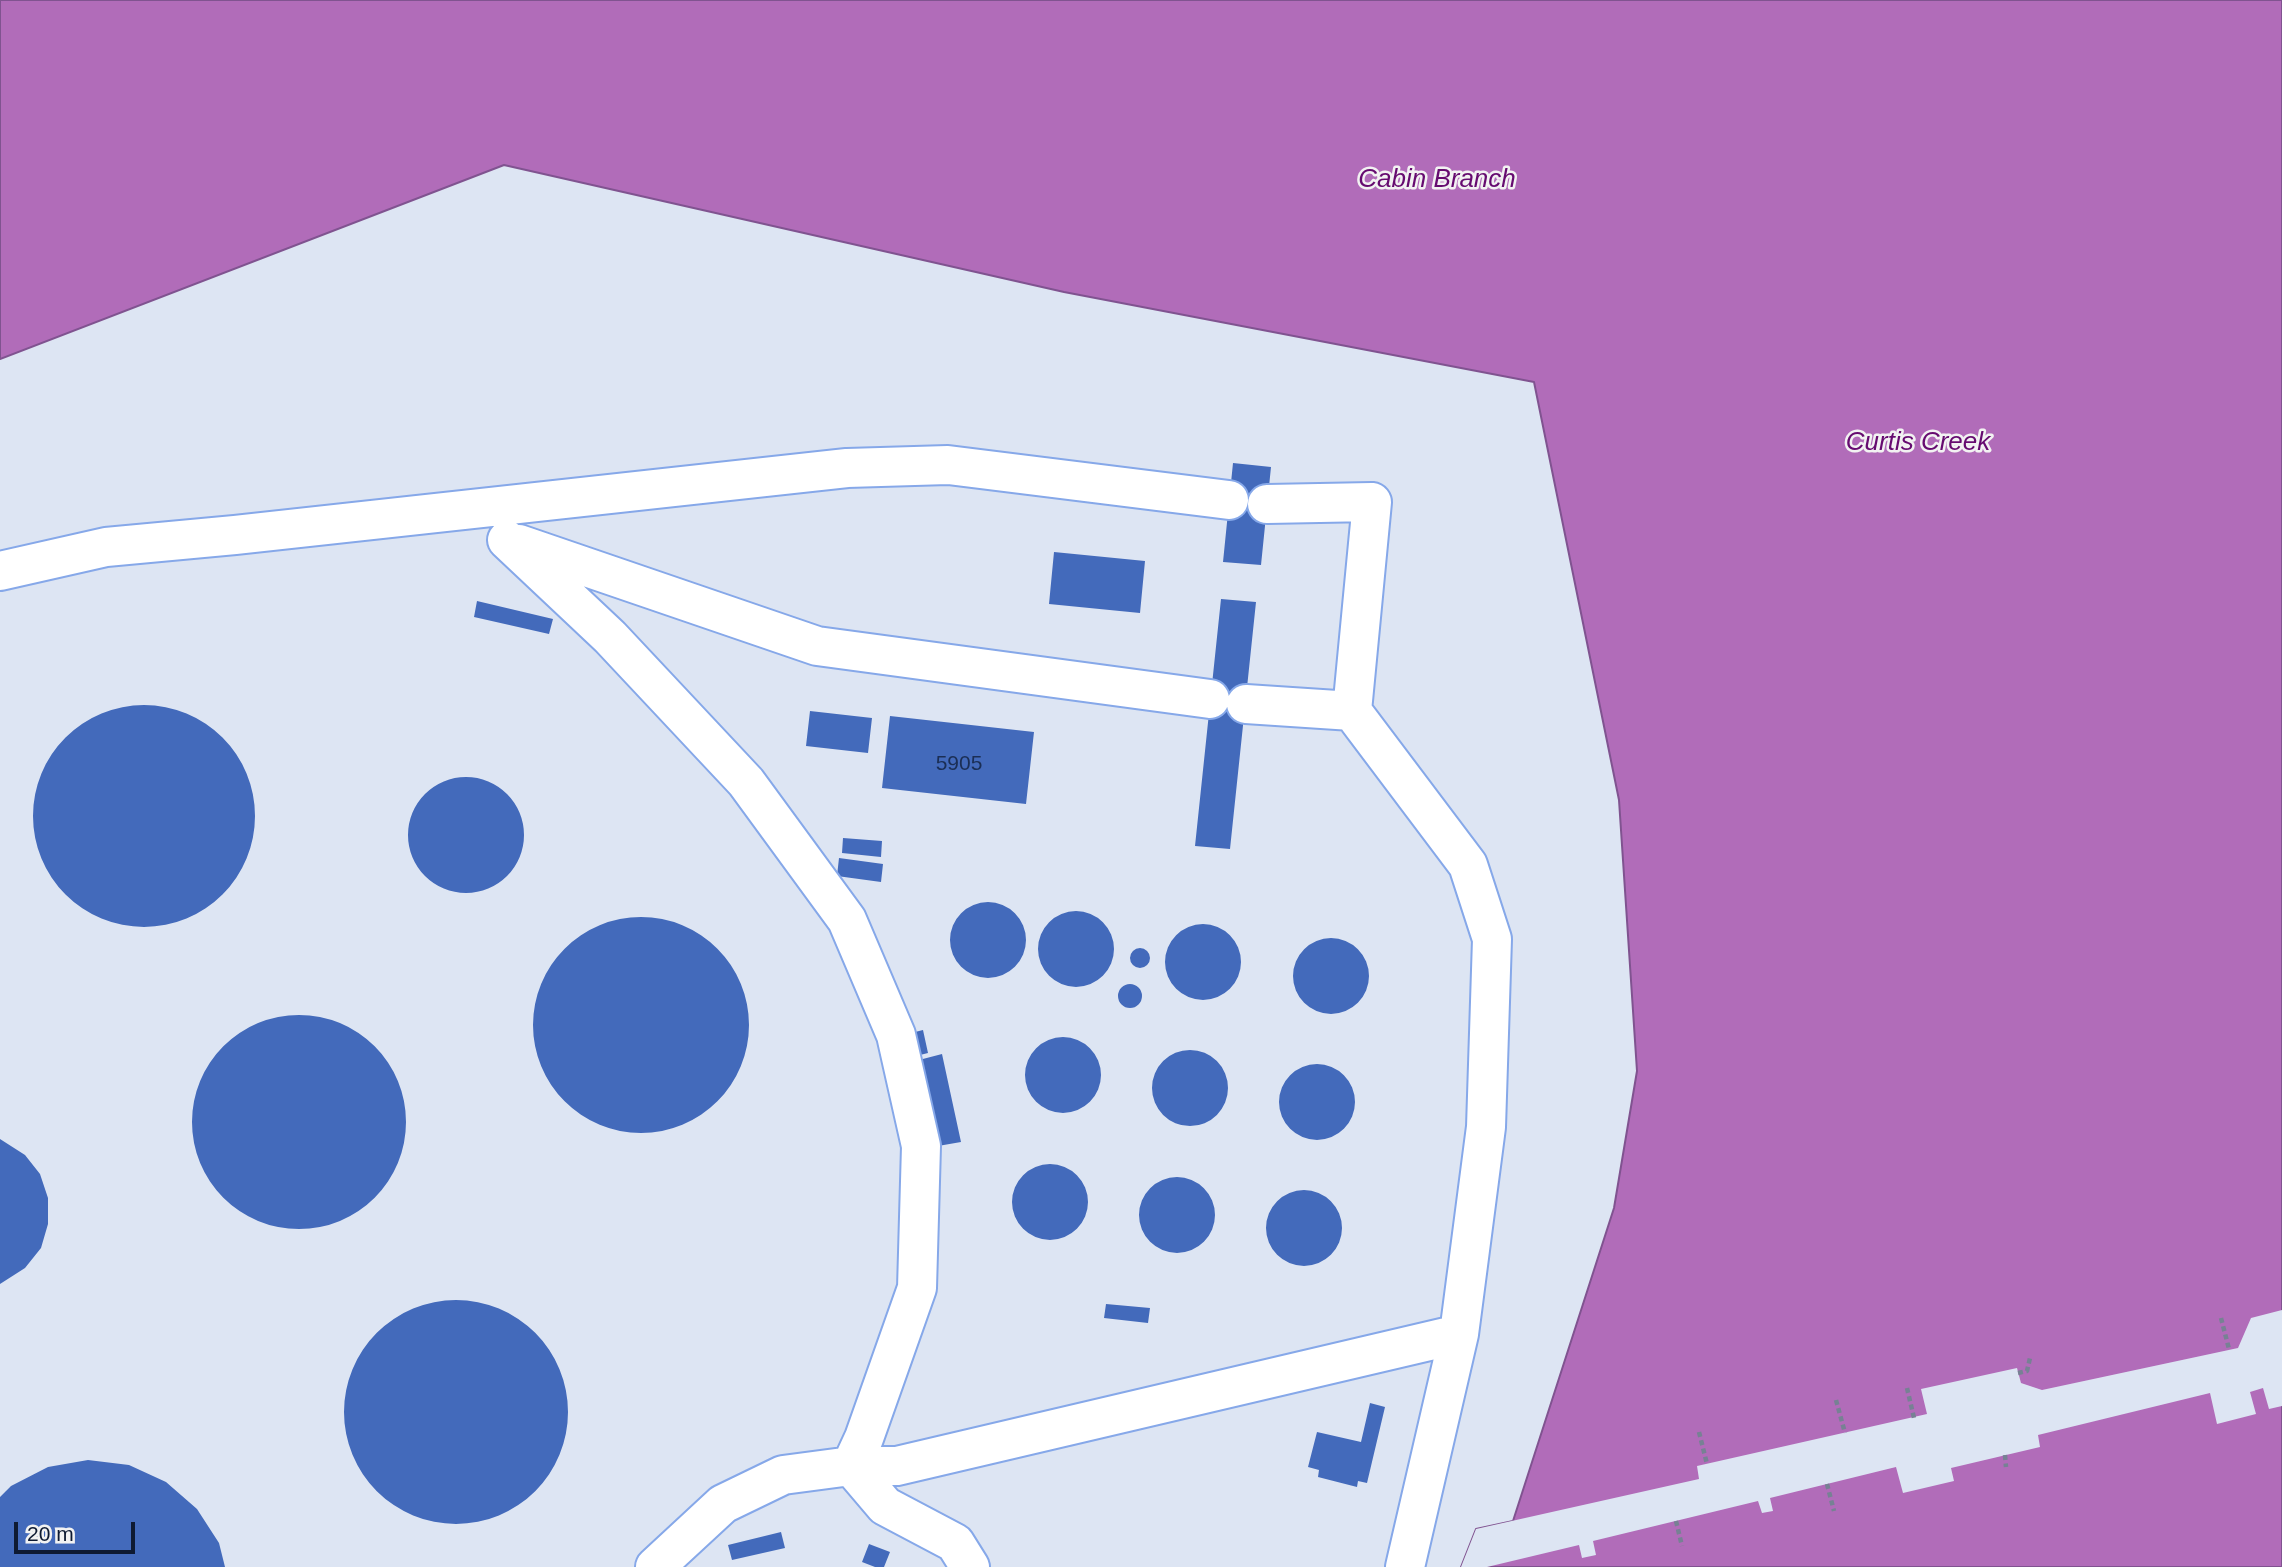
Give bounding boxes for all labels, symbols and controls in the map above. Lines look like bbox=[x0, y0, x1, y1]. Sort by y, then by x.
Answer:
water label: Cabin Branch bbox=[1358, 164, 1516, 196]
water label: Curtis Creek bbox=[1846, 427, 1990, 459]
house number: 5905 bbox=[936, 751, 982, 777]
scale bar bbox=[18, 1508, 138, 1552]
text: 20 m bbox=[27, 1522, 74, 1545]

